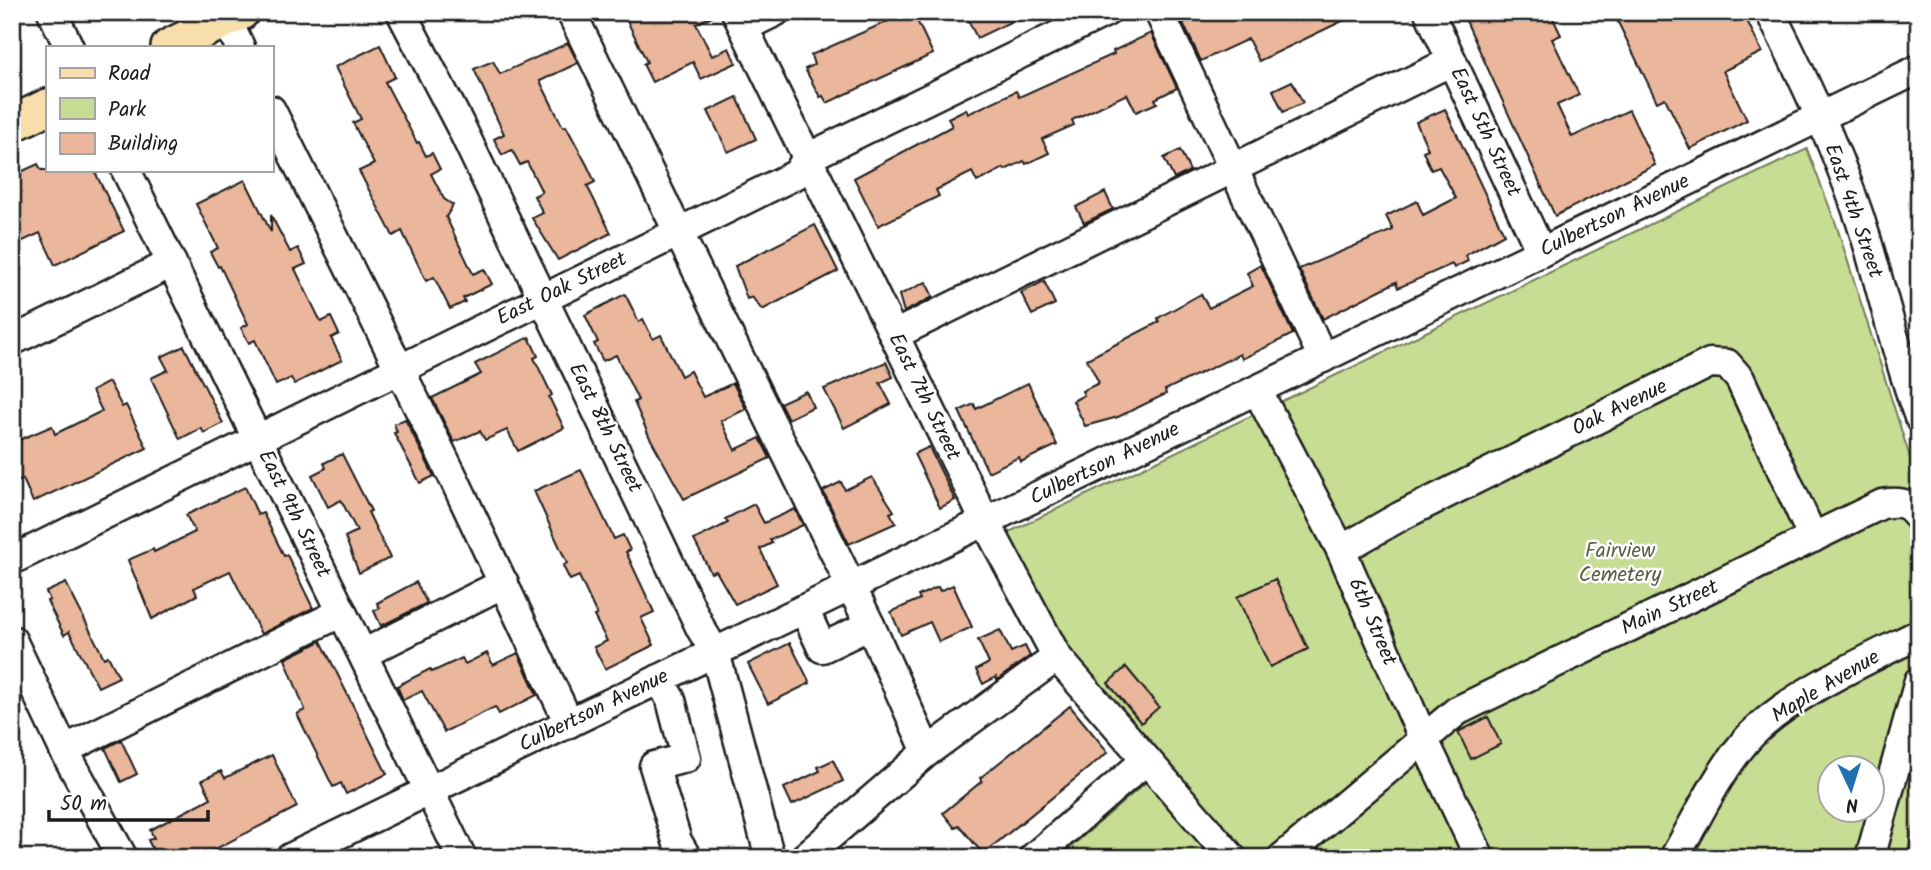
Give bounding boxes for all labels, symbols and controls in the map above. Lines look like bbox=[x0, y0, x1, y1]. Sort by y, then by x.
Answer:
legend bbox=[46, 46, 273, 172]
text: Road bbox=[108, 58, 151, 91]
street label: East 5th Street bbox=[1440, 62, 1530, 203]
text: Park bbox=[108, 94, 146, 127]
text: Building bbox=[108, 128, 178, 161]
street label: East 4th Street bbox=[1815, 139, 1892, 284]
street label: Culbertson Avenue bbox=[1534, 165, 1696, 267]
street label: East Oak Street bbox=[491, 243, 634, 335]
street label: East 7th Street bbox=[879, 328, 970, 467]
street label: East 8th Street bbox=[559, 357, 651, 500]
street label: Oak Avenue bbox=[1567, 370, 1674, 445]
street label: Culbertson Avenue bbox=[1024, 413, 1186, 515]
street label: East 9th Street bbox=[249, 444, 340, 584]
park label: Fairview Cemetery bbox=[1579, 535, 1661, 592]
street label: Main Street bbox=[1616, 571, 1725, 645]
street label: 6th Street bbox=[1339, 573, 1406, 672]
street label: Maple Avenue bbox=[1766, 641, 1887, 732]
street label: Culbertson Avenue bbox=[513, 660, 675, 762]
north arrow bbox=[1815, 754, 1885, 824]
scale bar bbox=[49, 779, 208, 823]
text: 50 m bbox=[60, 788, 107, 821]
text: N bbox=[1845, 789, 1859, 819]

